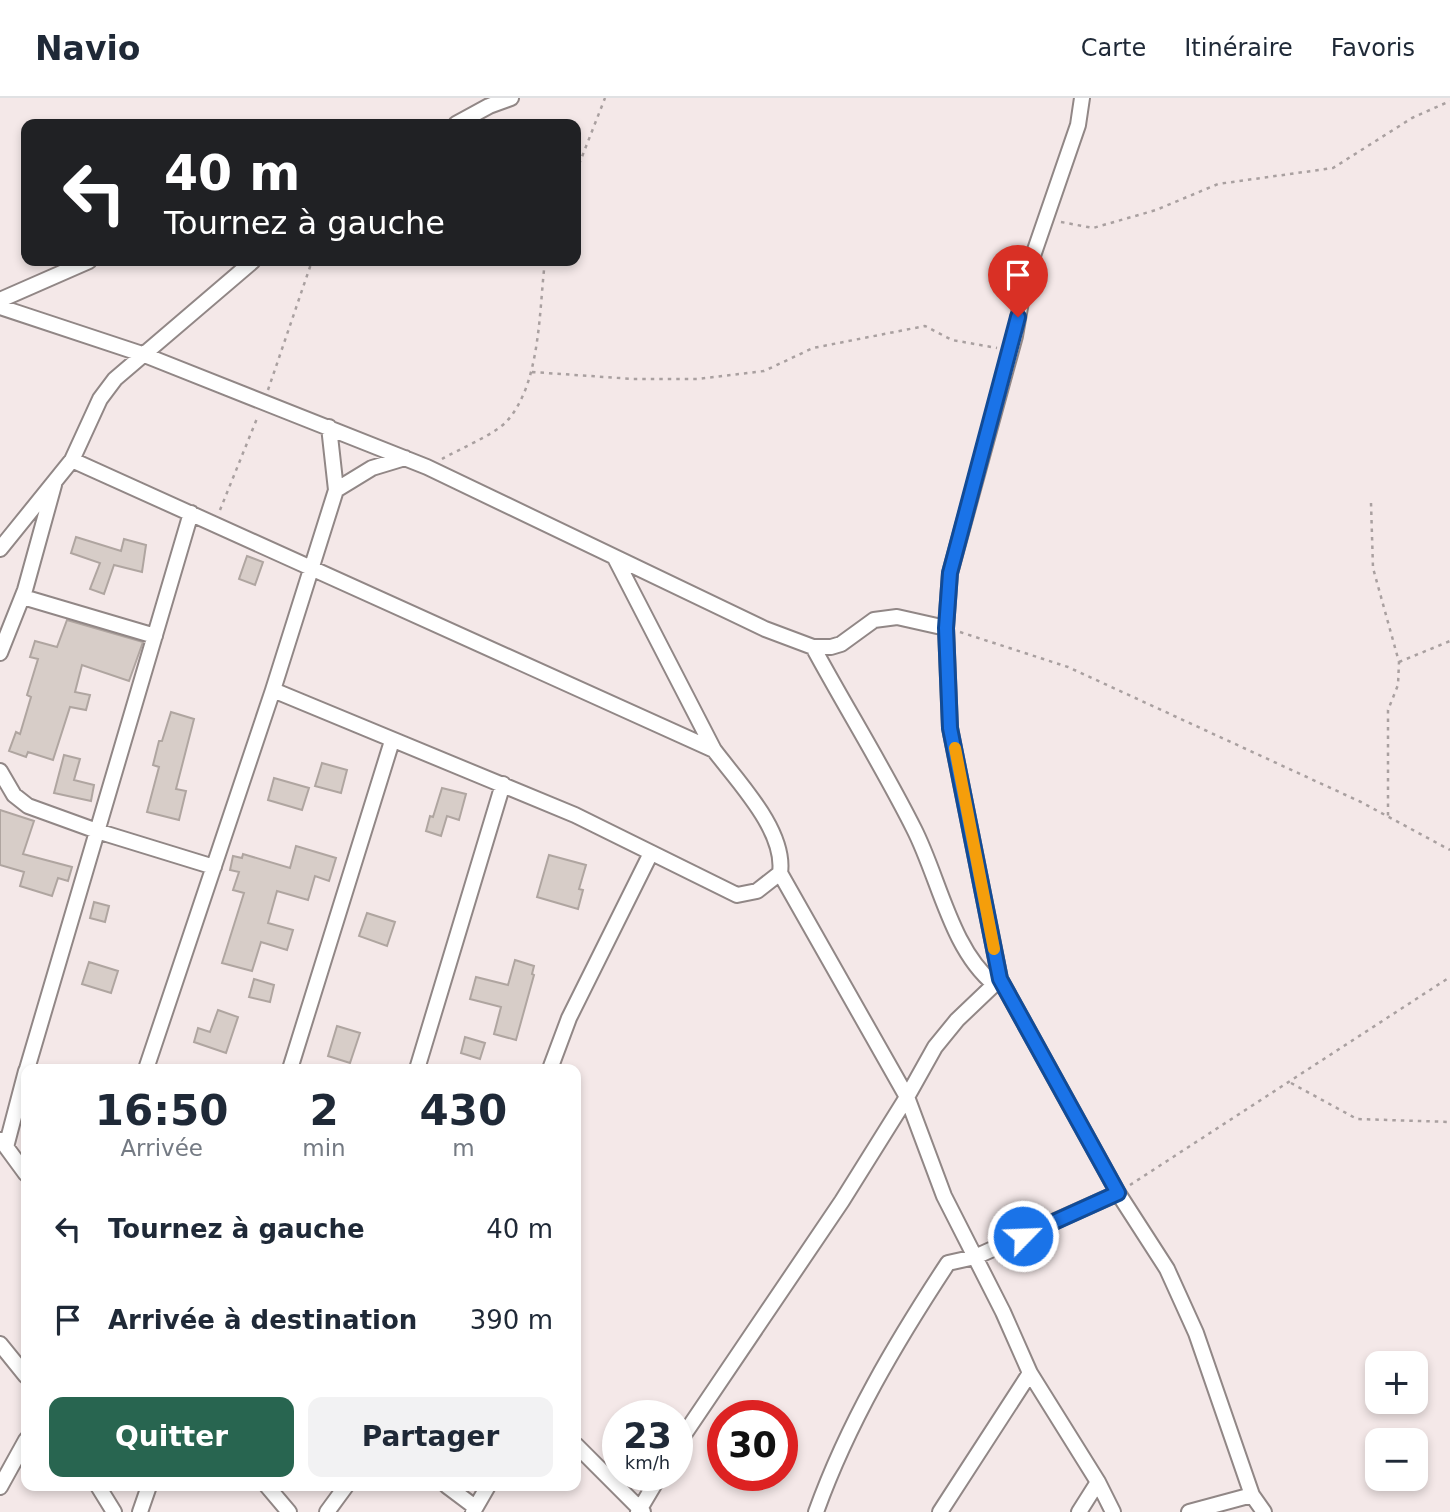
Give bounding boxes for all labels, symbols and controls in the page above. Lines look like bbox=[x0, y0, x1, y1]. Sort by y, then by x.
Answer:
text: Navio bbox=[35, 29, 140, 68]
text: Carte bbox=[1081, 34, 1146, 62]
text: Itinéraire bbox=[1184, 34, 1293, 62]
text: Favoris bbox=[1331, 34, 1415, 62]
text: 40 m bbox=[164, 145, 300, 202]
icon: left bbox=[49, 147, 140, 238]
text: Tournez à gauche bbox=[164, 204, 445, 242]
pin bbox=[988, 245, 1048, 317]
icon: arrive bbox=[999, 256, 1037, 294]
text: 16:50 bbox=[95, 1086, 229, 1135]
text: 2 bbox=[309, 1086, 339, 1135]
text: 430 bbox=[420, 1086, 507, 1135]
text: Arrivée bbox=[120, 1135, 203, 1161]
text: min bbox=[302, 1135, 346, 1161]
text: m bbox=[452, 1135, 475, 1161]
position arrow bbox=[986, 1199, 1060, 1273]
icon: left bbox=[49, 1210, 87, 1248]
text: Tournez à gauche bbox=[108, 1214, 365, 1244]
text: 40 m bbox=[486, 1214, 553, 1244]
icon: arrive bbox=[49, 1301, 87, 1339]
text: Arrivée à destination bbox=[108, 1305, 417, 1335]
text: 390 m bbox=[470, 1305, 553, 1335]
map controls bbox=[1365, 1351, 1428, 1491]
button: + bbox=[1365, 1351, 1428, 1414]
button: Quitter bbox=[49, 1397, 294, 1477]
button: Partager bbox=[308, 1397, 553, 1477]
speed limit sign: 30 bbox=[707, 1400, 798, 1491]
text: 23 bbox=[623, 1416, 672, 1456]
button: − bbox=[1365, 1428, 1428, 1491]
text: km/h bbox=[625, 1452, 670, 1473]

